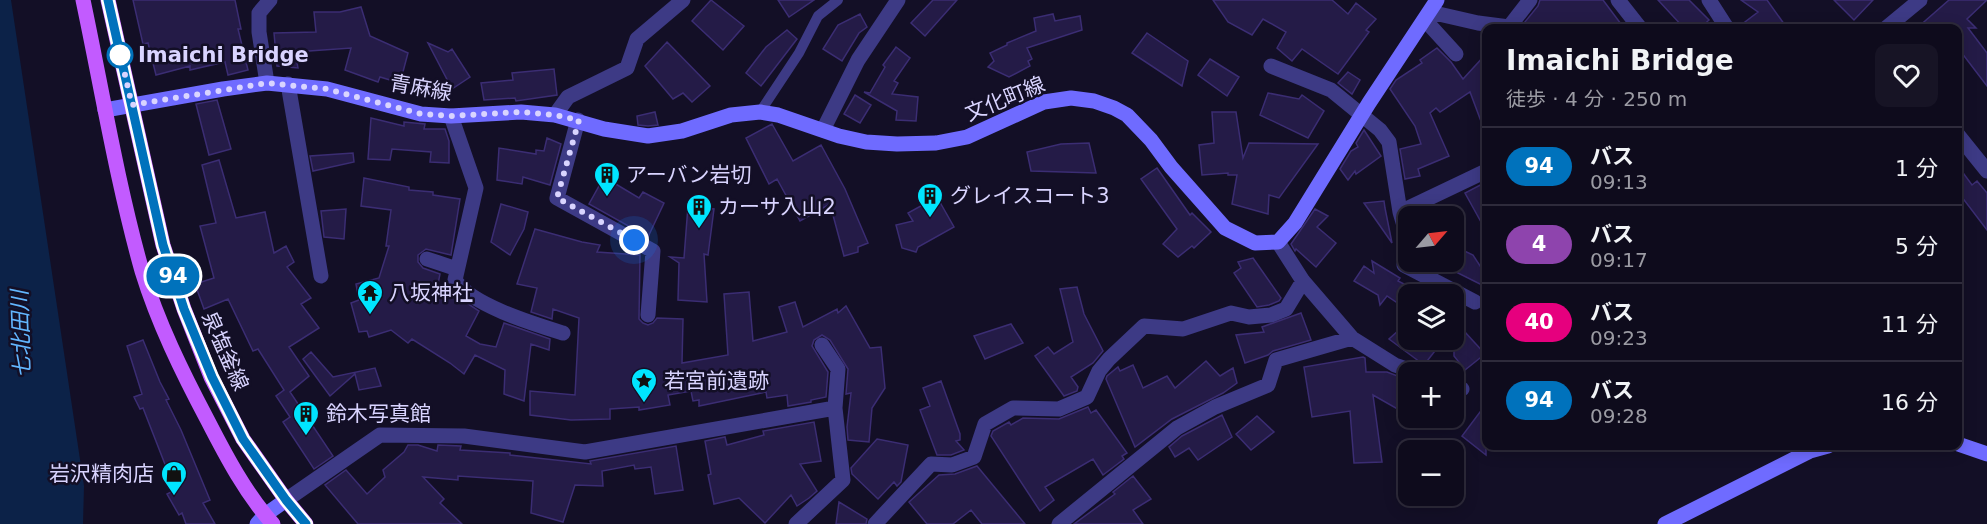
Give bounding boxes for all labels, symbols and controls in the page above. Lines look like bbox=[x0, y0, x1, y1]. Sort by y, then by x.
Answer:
marker: Imaichi Bridge bbox=[107, 42, 133, 68]
place label: Imaichi Bridge bbox=[138, 43, 309, 67]
text: Imaichi Bridge bbox=[1506, 44, 1734, 77]
button: heart bbox=[1875, 44, 1938, 107]
street label: 青麻線 bbox=[388, 71, 454, 105]
street label: 文化町線 bbox=[962, 72, 1048, 126]
text: 徒歩 · 4 分 · 250 m bbox=[1506, 87, 1687, 111]
text: バス bbox=[1590, 144, 1634, 169]
text: 94 bbox=[1524, 154, 1554, 178]
text: 1 分 bbox=[1895, 156, 1938, 181]
building icon: アーバン岩切 bbox=[592, 160, 622, 198]
place label: アーバン岩切 bbox=[626, 163, 752, 187]
text: 09:13 bbox=[1590, 170, 1648, 194]
building icon: グレイスコート3 bbox=[915, 181, 945, 219]
place label: グレイスコート3 bbox=[950, 184, 1110, 208]
building icon: カーサ入山2 bbox=[684, 192, 714, 230]
place label: カーサ入山2 bbox=[718, 195, 836, 219]
north arrow bbox=[1398, 206, 1464, 272]
map controls bbox=[1398, 206, 1464, 506]
text: バス bbox=[1590, 222, 1634, 247]
your location bbox=[619, 225, 649, 255]
text: 4 bbox=[1532, 232, 1546, 256]
text: 5 分 bbox=[1895, 234, 1938, 259]
text: 09:17 bbox=[1590, 248, 1648, 272]
line badge: 94 bbox=[146, 256, 200, 296]
text: 94 bbox=[158, 264, 188, 288]
temple icon: 八坂神社 bbox=[355, 278, 385, 316]
place label: 八坂神社 bbox=[389, 281, 473, 305]
button: layers bbox=[1398, 284, 1464, 350]
water label: 七北田川 bbox=[7, 288, 35, 378]
text: バス bbox=[1590, 300, 1634, 325]
street label: 泉塩釜線 bbox=[197, 308, 253, 394]
text: 40 bbox=[1524, 310, 1554, 334]
text: 11 分 bbox=[1881, 312, 1938, 337]
text: 09:23 bbox=[1590, 326, 1648, 350]
button: + bbox=[1398, 362, 1464, 428]
place icon: 若宮前遺跡 bbox=[629, 366, 659, 404]
place label: 若宮前遺跡 bbox=[664, 369, 769, 393]
text: バス bbox=[1590, 378, 1634, 403]
text: 94 bbox=[1524, 388, 1554, 412]
text: 16 分 bbox=[1881, 390, 1938, 415]
building icon: 鈴木写真館 bbox=[291, 399, 321, 437]
place label: 鈴木写真館 bbox=[326, 402, 431, 426]
text: 09:28 bbox=[1590, 404, 1648, 428]
button: − bbox=[1398, 440, 1464, 506]
shop icon: 岩沢精肉店 bbox=[159, 459, 189, 497]
place label: 岩沢精肉店 bbox=[49, 462, 154, 486]

